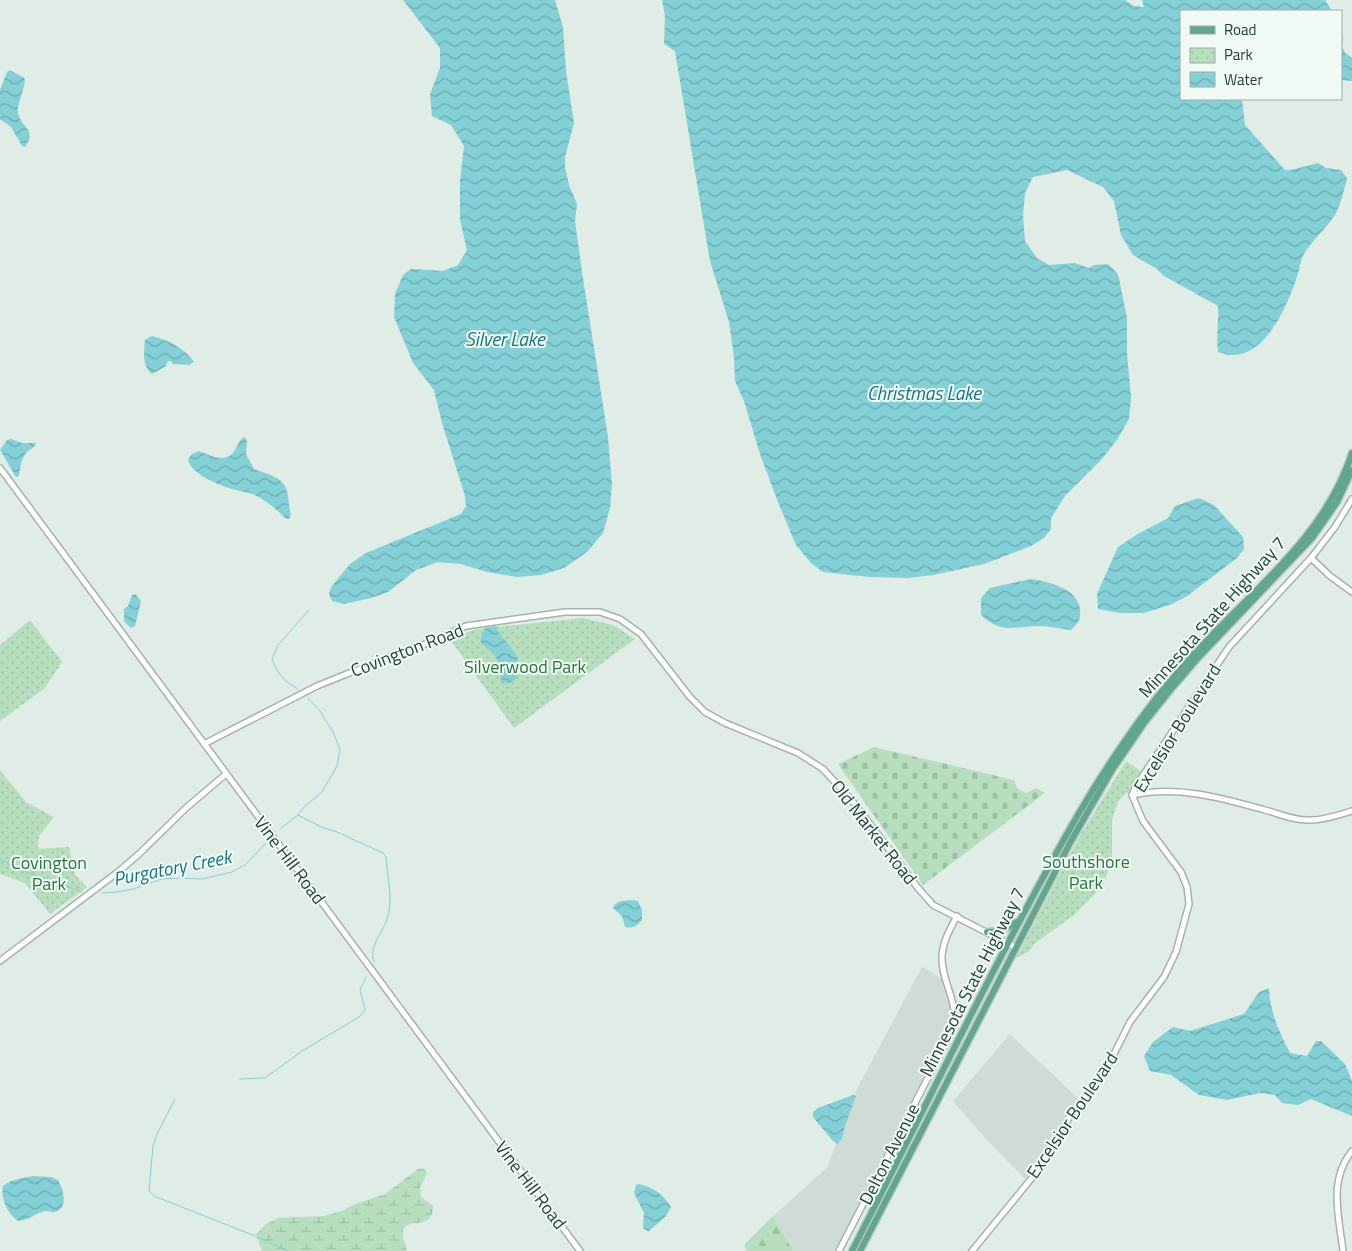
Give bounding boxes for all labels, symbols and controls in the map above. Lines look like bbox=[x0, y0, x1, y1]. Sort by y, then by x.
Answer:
legend bbox=[1180, 10, 1342, 100]
text: Road bbox=[1224, 18, 1256, 41]
text: Park bbox=[1224, 43, 1253, 66]
text: Water bbox=[1224, 68, 1263, 91]
water label: Silver Lake bbox=[465, 324, 546, 353]
water label: Christmas Lake bbox=[867, 378, 982, 407]
street label: Minnesota State Highway 7 bbox=[1132, 530, 1292, 704]
street label: Covington Road bbox=[347, 616, 467, 684]
park label: Silverwood Park bbox=[464, 653, 586, 680]
street label: Excelsior Boulevard bbox=[1127, 658, 1227, 798]
street label: Old Market Road bbox=[824, 774, 924, 890]
street label: Vine Hill Road bbox=[248, 810, 332, 910]
water label: Purgatory Creek bbox=[110, 841, 236, 893]
park label: Southshore Park bbox=[1042, 848, 1130, 896]
park label: Covington Park bbox=[11, 849, 87, 897]
street label: Minnesota State Highway 7 bbox=[913, 883, 1031, 1081]
street label: Excelsior Boulevard bbox=[1020, 1046, 1124, 1184]
street label: Delton Avenue bbox=[852, 1099, 926, 1209]
street label: Vine Hill Road bbox=[489, 1135, 573, 1235]

